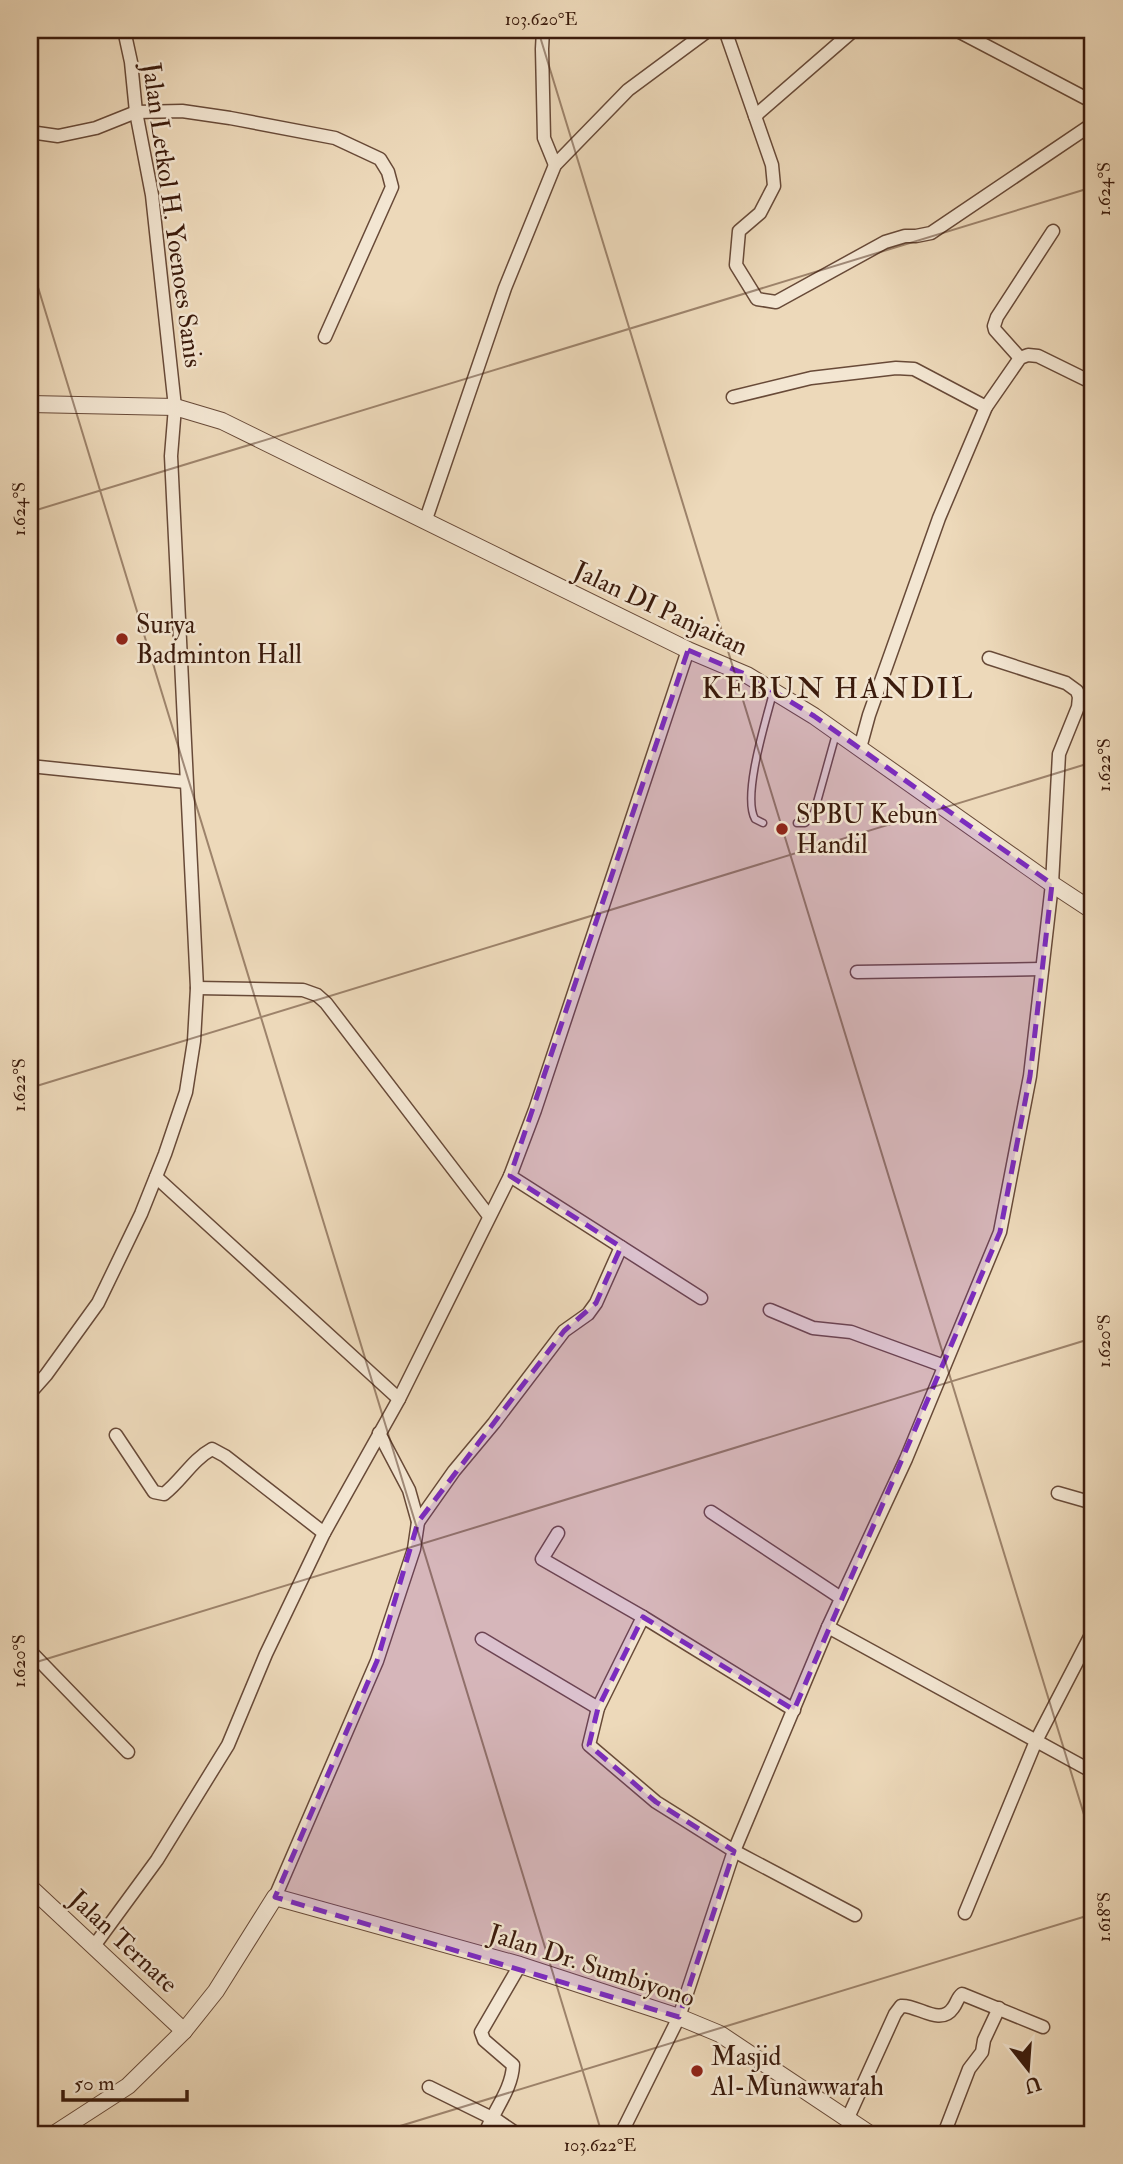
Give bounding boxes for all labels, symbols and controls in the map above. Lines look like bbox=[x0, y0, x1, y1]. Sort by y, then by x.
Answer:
text: 103.620°E bbox=[505, 8, 577, 31]
street label: Jalan Letkol H. Yoenoes Sanis bbox=[135, 60, 209, 370]
text: 1.624°S bbox=[1093, 162, 1116, 216]
text: 1.624°S bbox=[8, 482, 31, 536]
street label: Jalan DI Panjaitan bbox=[568, 554, 753, 663]
place label: Surya Badminton Hall bbox=[136, 609, 302, 671]
marker: Surya Badminton Hall bbox=[114, 631, 130, 647]
district label: KEBUN HANDIL bbox=[702, 670, 974, 707]
text: 1.622°S bbox=[1093, 738, 1116, 792]
place label: SPBU Kebun Handil bbox=[796, 799, 938, 861]
marker: SPBU Kebun Handil bbox=[774, 821, 790, 837]
text: 1.622°S bbox=[8, 1058, 31, 1112]
text: 1.620°S bbox=[1093, 1314, 1116, 1368]
text: 1.620°S bbox=[8, 1634, 31, 1688]
street label: Jalan Ternate bbox=[62, 1883, 184, 2000]
text: 1.618°S bbox=[1093, 1892, 1116, 1942]
street label: Jalan Dr. Sumbiyono bbox=[484, 1917, 699, 2014]
north arrow bbox=[993, 2035, 1064, 2104]
place label: Masjid Al-Munawwarah bbox=[710, 2041, 884, 2103]
scale bar bbox=[63, 2059, 187, 2103]
marker: Masjid Al-Munawwarah bbox=[689, 2063, 705, 2079]
text: 50 m bbox=[74, 2070, 115, 2097]
text: U bbox=[1021, 2070, 1044, 2098]
text: 103.622°E bbox=[564, 2134, 636, 2157]

